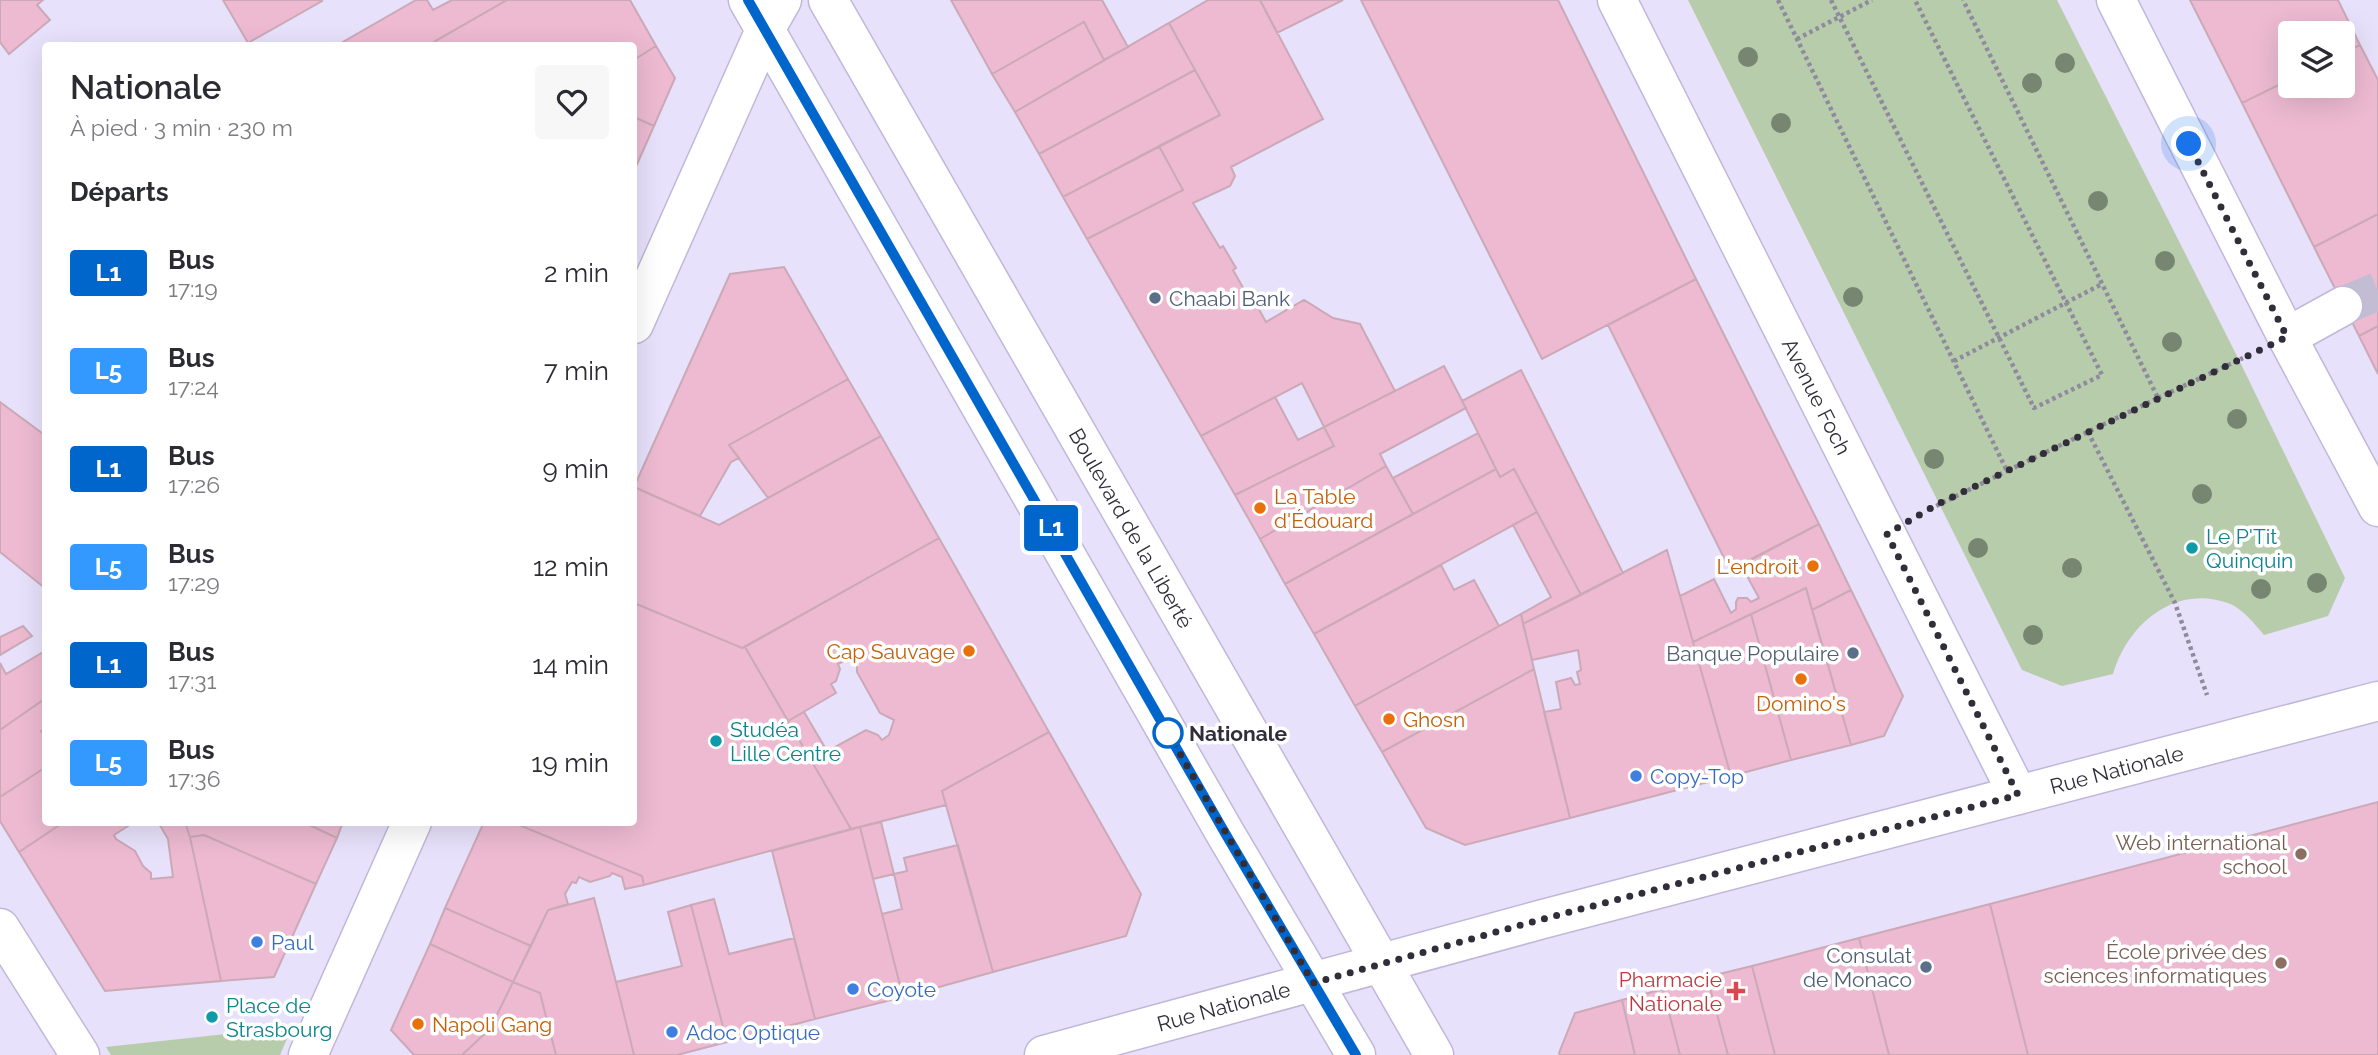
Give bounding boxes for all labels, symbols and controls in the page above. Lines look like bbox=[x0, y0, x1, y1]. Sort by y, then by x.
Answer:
map controls bbox=[2278, 21, 2355, 98]
button: layers bbox=[2278, 21, 2355, 98]
button: heart bbox=[535, 65, 609, 139]
text: Nationale bbox=[70, 68, 221, 107]
text: À pied · 3 min · 230 m bbox=[70, 114, 293, 141]
your location bbox=[2171, 126, 2206, 161]
text: Départs bbox=[70, 177, 169, 207]
text: Bus bbox=[168, 245, 215, 275]
text: L1 bbox=[96, 258, 121, 287]
text: 2 min bbox=[544, 258, 609, 288]
text: 17:19 bbox=[168, 275, 218, 302]
place label: Chaabi Bank bbox=[1169, 286, 1290, 311]
marker: Chaabi Bank bbox=[1147, 290, 1163, 306]
street label: Avenue Foch bbox=[1777, 334, 1857, 459]
text: Bus bbox=[168, 343, 215, 373]
text: L5 bbox=[95, 356, 122, 385]
text: 7 min bbox=[544, 356, 609, 386]
text: 17:24 bbox=[168, 373, 219, 400]
street label: Boulevard de la Liberté bbox=[1064, 424, 1199, 633]
text: Bus bbox=[168, 441, 215, 471]
text: L1 bbox=[96, 454, 121, 483]
text: 9 min bbox=[542, 454, 609, 484]
text: 17:26 bbox=[168, 471, 220, 498]
place label: La Table d'Édouard bbox=[1274, 484, 1373, 533]
marker: La Table d'Édouard bbox=[1252, 500, 1268, 516]
line badge: L1 bbox=[1020, 505, 1082, 551]
text: L1 bbox=[1038, 513, 1064, 542]
place label: Le P'Tit Quinquin bbox=[2206, 524, 2293, 573]
text: Bus bbox=[168, 539, 215, 569]
marker: Le P'Tit Quinquin bbox=[2184, 540, 2200, 556]
text: L5 bbox=[95, 552, 122, 581]
text: 12 min bbox=[533, 552, 609, 582]
place label: L'endroit bbox=[1717, 554, 1799, 579]
marker: L'endroit bbox=[1805, 558, 1821, 574]
text: 17:29 bbox=[168, 569, 220, 596]
text: Bus bbox=[168, 637, 215, 667]
place label: Cap Sauvage bbox=[827, 639, 955, 664]
place label: Banque Populaire bbox=[1666, 641, 1839, 666]
marker: Cap Sauvage bbox=[961, 643, 977, 659]
marker: Banque Populaire bbox=[1845, 645, 1861, 661]
text: L1 bbox=[96, 650, 121, 679]
text: 14 min bbox=[532, 650, 609, 680]
text: 17:31 bbox=[168, 667, 216, 694]
marker: Domino's bbox=[1793, 671, 1809, 687]
place label: Domino's bbox=[1756, 691, 1846, 716]
place label: Ghosn bbox=[1403, 707, 1465, 732]
marker: Ghosn bbox=[1381, 711, 1397, 727]
place label: Studéa Lille Centre bbox=[730, 717, 841, 766]
marker: Nationale bbox=[1153, 718, 1183, 748]
place label: Nationale bbox=[1189, 721, 1287, 746]
marker: Studéa Lille Centre bbox=[708, 733, 724, 749]
text: Bus bbox=[168, 735, 215, 765]
street label: Rue Nationale bbox=[2047, 740, 2186, 799]
text: L5 bbox=[95, 748, 122, 777]
text: 19 min bbox=[531, 748, 609, 778]
place label: Copy-Top bbox=[1650, 764, 1744, 789]
text: 17:36 bbox=[168, 765, 221, 792]
marker: Copy-Top bbox=[1628, 768, 1644, 784]
place label: Web international school bbox=[2115, 830, 2287, 879]
marker: Web international school bbox=[2293, 846, 2309, 862]
place label: Paul bbox=[271, 930, 314, 955]
marker: Paul bbox=[249, 934, 265, 950]
place label: École privée des sciences informatiques bbox=[2044, 939, 2267, 988]
place label: Consulat de Monaco bbox=[1803, 943, 1912, 992]
marker: École privée des sciences informatiques bbox=[2273, 955, 2289, 971]
marker: Consulat de Monaco bbox=[1918, 959, 1934, 975]
place label: Pharmacie Nationale bbox=[1619, 967, 1722, 1016]
street label: Rue Nationale bbox=[1154, 976, 1293, 1036]
place label: Coyote bbox=[867, 977, 936, 1002]
marker: Coyote bbox=[845, 981, 861, 997]
marker: Pharmacie Nationale bbox=[1728, 983, 1744, 999]
place label: Place de Strasbourg bbox=[226, 993, 333, 1042]
marker: Place de Strasbourg bbox=[204, 1009, 220, 1025]
place label: Napoli Gang bbox=[432, 1012, 552, 1037]
marker: Napoli Gang bbox=[410, 1016, 426, 1032]
place label: Adoc Optique bbox=[686, 1020, 820, 1045]
marker: Adoc Optique bbox=[664, 1024, 680, 1040]

